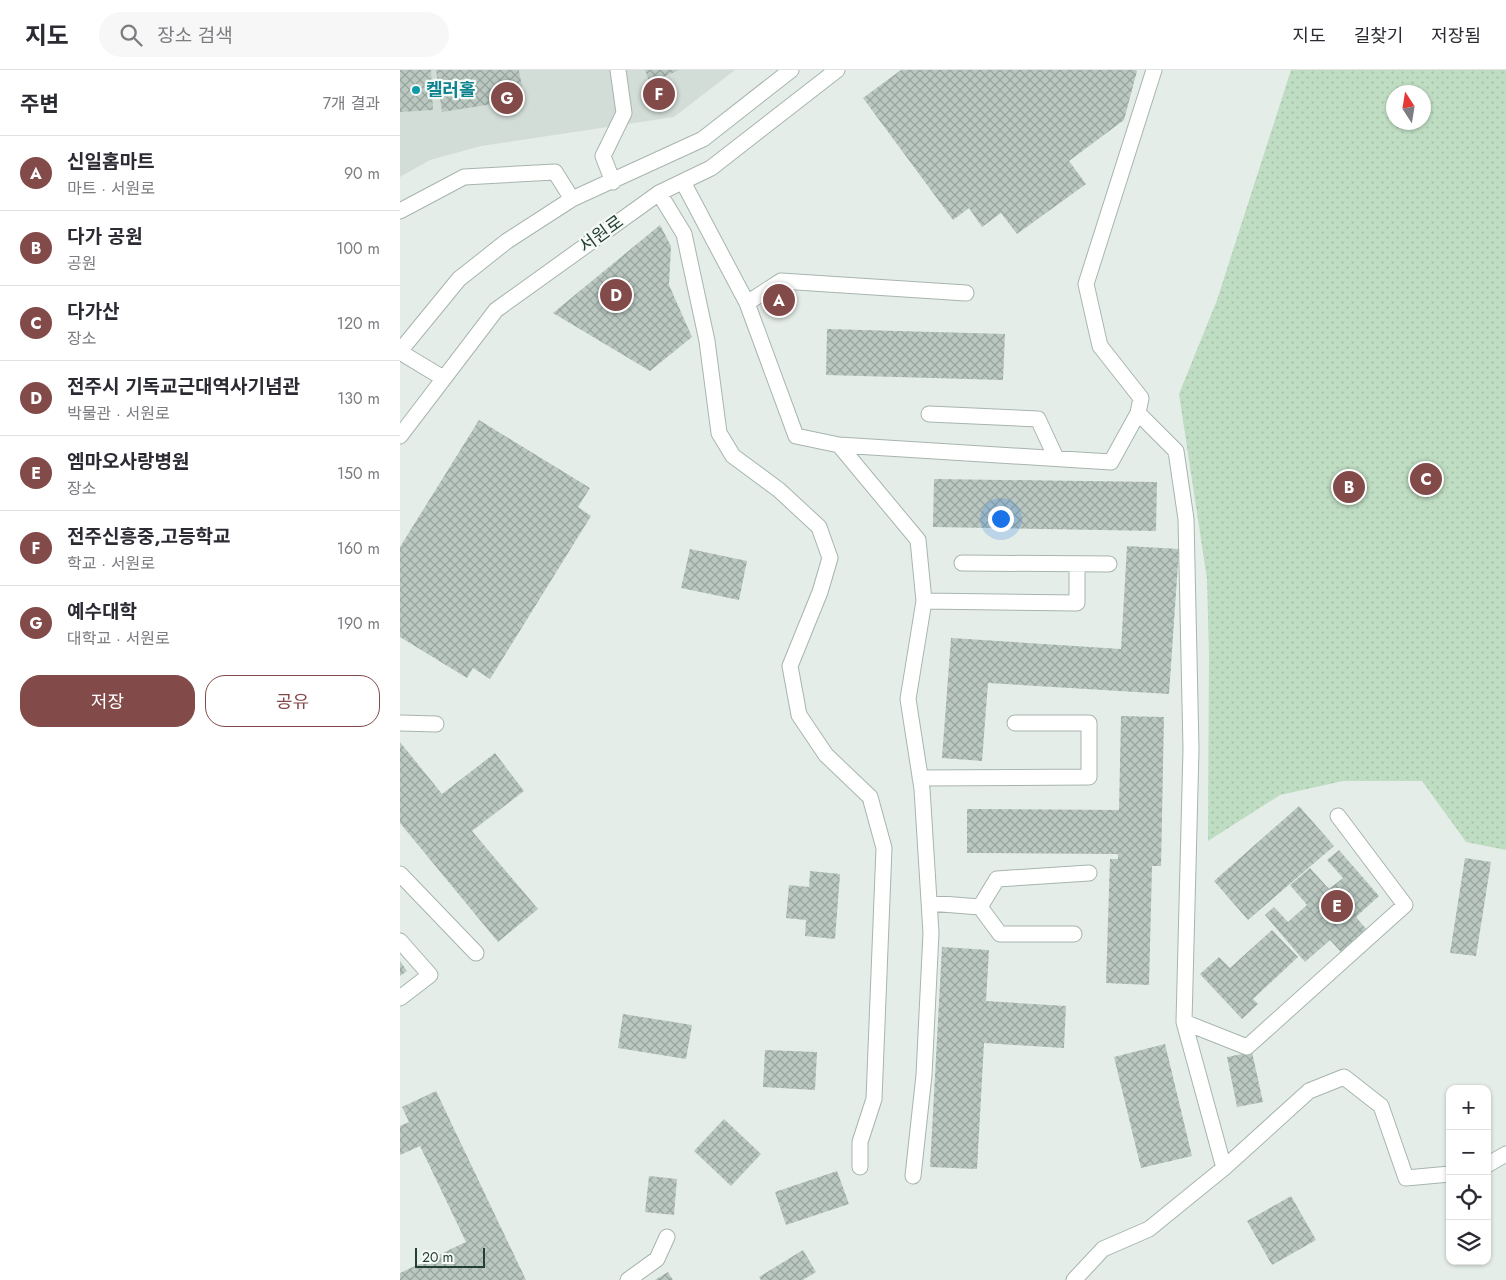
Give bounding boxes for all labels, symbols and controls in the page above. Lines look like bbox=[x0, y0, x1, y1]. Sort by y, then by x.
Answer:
search box bbox=[99, 12, 449, 57]
text: 지도 bbox=[25, 18, 69, 53]
icon: search bbox=[117, 21, 145, 49]
text: 장소 검색 bbox=[157, 22, 233, 49]
text: 지도 bbox=[1293, 23, 1326, 49]
text: 길찾기 bbox=[1354, 23, 1403, 49]
text: 저장됨 bbox=[1431, 23, 1481, 49]
pin: F bbox=[643, 75, 675, 113]
place label: 켈러홀 bbox=[426, 77, 476, 103]
pin: G bbox=[491, 79, 523, 117]
marker: 켈러홀 bbox=[410, 84, 422, 96]
north arrow bbox=[1386, 85, 1431, 130]
text: 주변 bbox=[20, 89, 59, 119]
text: 7개 결과 bbox=[323, 92, 380, 115]
text: 신일홈마트 bbox=[67, 148, 154, 175]
text: A bbox=[30, 162, 42, 185]
text: 90 m bbox=[344, 162, 380, 185]
text: 마트 · 서원로 bbox=[67, 177, 155, 200]
street label: 서원로 bbox=[573, 209, 629, 259]
text: 다가 공원 bbox=[67, 223, 143, 250]
text: B bbox=[31, 237, 41, 260]
text: 100 m bbox=[336, 237, 380, 260]
text: 공원 bbox=[67, 252, 96, 275]
pin: D bbox=[600, 276, 632, 314]
pin: A bbox=[763, 281, 795, 319]
text: 다가산 bbox=[67, 298, 119, 325]
text: C bbox=[30, 312, 42, 335]
text: 120 m bbox=[337, 312, 380, 335]
text: 장소 bbox=[67, 327, 96, 350]
text: 전주시 기독교근대역사기념관 bbox=[67, 373, 300, 400]
text: D bbox=[30, 387, 42, 410]
text: 130 m bbox=[337, 387, 380, 410]
text: 박물관 · 서원로 bbox=[67, 402, 170, 425]
text: 엠마오사랑병원 bbox=[67, 448, 189, 475]
pin: C bbox=[1410, 460, 1442, 498]
text: E bbox=[31, 462, 41, 485]
text: 150 m bbox=[337, 462, 380, 485]
pin: B bbox=[1333, 468, 1365, 506]
text: 장소 bbox=[67, 477, 96, 500]
your location bbox=[988, 506, 1014, 532]
text: 전주신흥중,고등학교 bbox=[67, 523, 230, 550]
text: F bbox=[32, 537, 40, 560]
text: 160 m bbox=[337, 537, 380, 560]
text: 학교 · 서원로 bbox=[67, 552, 155, 575]
text: 예수대학 bbox=[67, 598, 137, 625]
text: G bbox=[29, 612, 43, 635]
text: 190 m bbox=[337, 612, 380, 635]
text: 대학교 · 서원로 bbox=[67, 627, 170, 650]
button: 저장 bbox=[20, 675, 195, 727]
button: 공유 bbox=[205, 675, 380, 727]
pin: E bbox=[1321, 887, 1353, 925]
map controls bbox=[1446, 1085, 1491, 1265]
button: + bbox=[1446, 1085, 1491, 1130]
button: − bbox=[1446, 1130, 1491, 1175]
button: locate bbox=[1446, 1175, 1491, 1220]
button: layers bbox=[1446, 1220, 1491, 1265]
scale bar bbox=[415, 1245, 485, 1268]
text: 20 m bbox=[422, 1247, 454, 1267]

